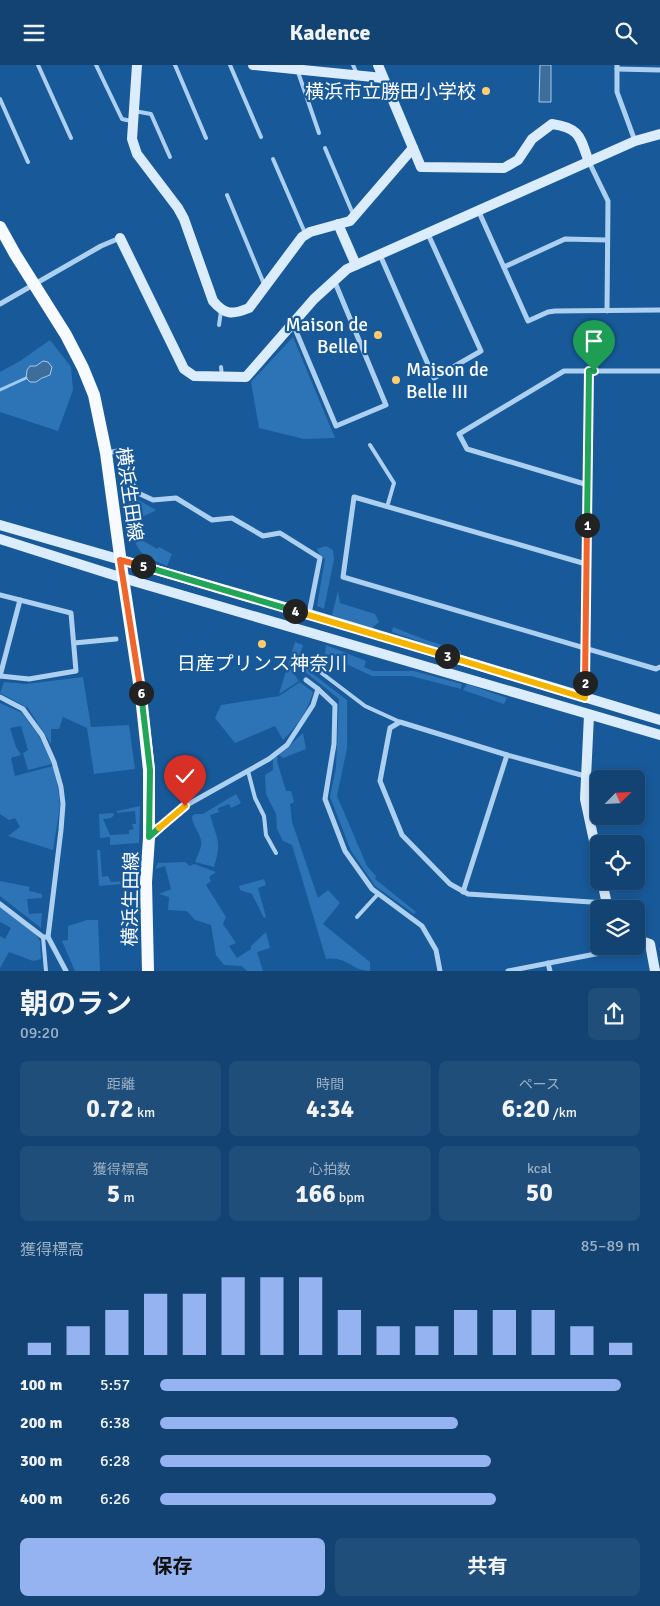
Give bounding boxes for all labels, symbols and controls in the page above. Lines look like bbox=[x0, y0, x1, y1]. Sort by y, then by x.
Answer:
icon: menu bbox=[20, 19, 48, 47]
text: Kadence bbox=[290, 19, 370, 46]
icon: search bbox=[612, 19, 640, 47]
place label: 横浜市立勝田小学校 bbox=[305, 80, 476, 104]
marker: 横浜市立勝田小学校 bbox=[480, 85, 492, 97]
place label: Maison de Belle I bbox=[286, 313, 368, 359]
pin bbox=[573, 320, 615, 371]
icon: arrive bbox=[580, 327, 608, 355]
marker: Maison de Belle I bbox=[372, 329, 384, 341]
place label: Maison de Belle III bbox=[406, 358, 488, 404]
marker: Maison de Belle III bbox=[390, 374, 402, 386]
street label: 横浜生田線 bbox=[111, 445, 148, 543]
pin: 1 bbox=[574, 513, 600, 537]
text: 1 bbox=[584, 517, 591, 534]
pin: 5 bbox=[130, 553, 156, 579]
text: 5 bbox=[140, 558, 147, 575]
pin: 4 bbox=[282, 599, 308, 623]
text: 4 bbox=[292, 603, 299, 620]
marker: 日産プリンス神奈川 bbox=[256, 638, 268, 650]
pin: 3 bbox=[434, 643, 460, 669]
text: 3 bbox=[444, 648, 451, 665]
place label: 日産プリンス神奈川 bbox=[177, 652, 347, 676]
pin: 2 bbox=[572, 671, 598, 695]
text: 2 bbox=[582, 675, 589, 692]
pin: 6 bbox=[128, 681, 154, 705]
text: 6 bbox=[138, 685, 145, 702]
pin bbox=[164, 755, 206, 806]
icon: check bbox=[171, 762, 199, 790]
north arrow bbox=[590, 770, 645, 825]
map controls bbox=[590, 770, 645, 955]
button: locate bbox=[590, 835, 645, 890]
street label: 横浜生田線 bbox=[118, 851, 144, 947]
button: layers bbox=[590, 900, 645, 955]
text: 朝のラン bbox=[20, 987, 132, 1021]
button: share bbox=[588, 988, 640, 1040]
text: 09:20 bbox=[20, 1023, 59, 1043]
text: 距離 bbox=[107, 1076, 135, 1093]
text: 時間 bbox=[316, 1076, 344, 1093]
text: ペース bbox=[519, 1076, 560, 1093]
text: 0.72 bbox=[86, 1093, 134, 1124]
text: 4:34 bbox=[306, 1093, 354, 1124]
text: 6:20 bbox=[502, 1093, 550, 1124]
text: km bbox=[134, 1104, 155, 1121]
text: /km bbox=[550, 1104, 577, 1121]
text: kcal bbox=[527, 1160, 552, 1177]
text: 獲得標高 bbox=[93, 1161, 149, 1178]
text: 心拍数 bbox=[309, 1161, 351, 1178]
text: 50 bbox=[526, 1177, 553, 1208]
text: 5 bbox=[107, 1178, 120, 1209]
text: 166 bbox=[295, 1178, 336, 1209]
text: m bbox=[120, 1189, 135, 1206]
text: bpm bbox=[336, 1189, 365, 1206]
text: 85–89 m bbox=[581, 1236, 640, 1256]
text: 獲得標高 bbox=[20, 1240, 84, 1260]
text: 100 m bbox=[20, 1375, 62, 1395]
text: 5:57 bbox=[100, 1375, 130, 1395]
text: 200 m bbox=[20, 1413, 62, 1433]
text: 6:38 bbox=[100, 1413, 130, 1433]
text: 300 m bbox=[20, 1451, 62, 1471]
text: 6:28 bbox=[100, 1451, 130, 1471]
text: 400 m bbox=[20, 1489, 62, 1509]
text: 6:26 bbox=[100, 1489, 130, 1509]
button: 保存 bbox=[20, 1538, 325, 1596]
button: 共有 bbox=[335, 1538, 640, 1596]

